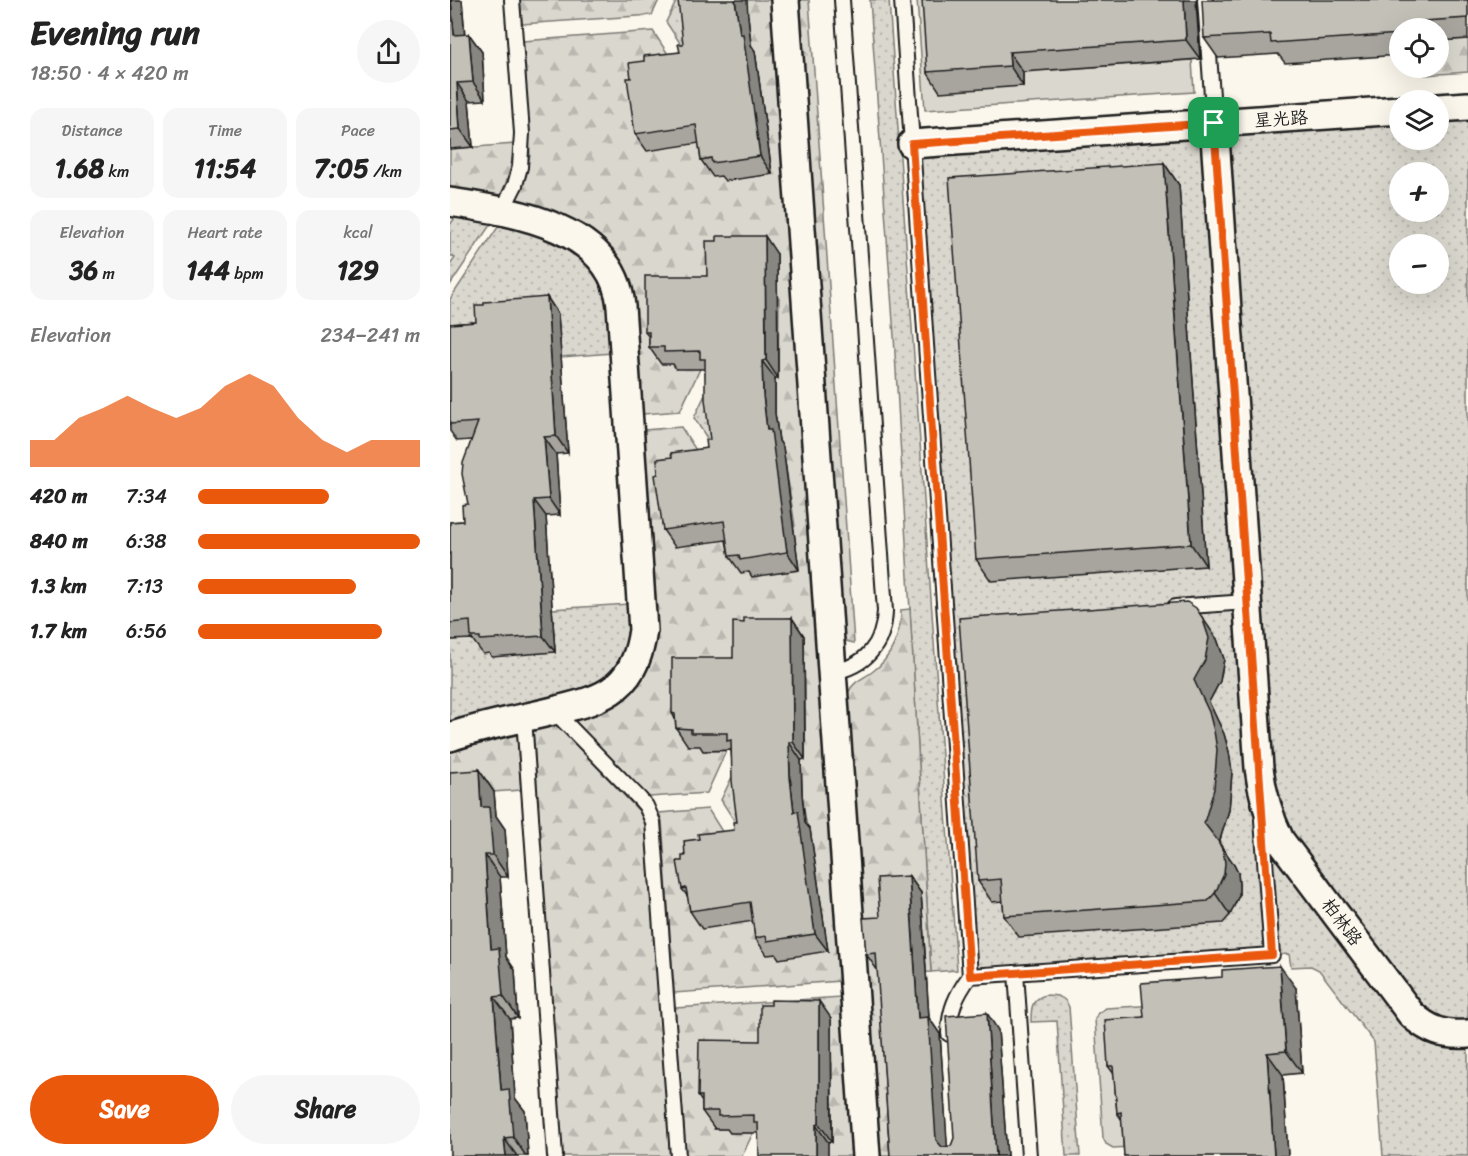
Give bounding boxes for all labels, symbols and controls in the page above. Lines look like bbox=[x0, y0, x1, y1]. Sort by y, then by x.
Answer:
text: Evening run bbox=[30, 4, 200, 62]
map controls bbox=[1389, 18, 1449, 294]
button: locate bbox=[1389, 18, 1449, 78]
button: share bbox=[357, 20, 420, 83]
text: 18:50 · 4 × 420 m bbox=[30, 56, 189, 91]
button: layers bbox=[1389, 90, 1449, 150]
pin bbox=[1188, 97, 1239, 148]
street label: 星光路 bbox=[1253, 101, 1309, 137]
icon: arrive bbox=[1197, 106, 1230, 139]
text: Distance bbox=[62, 116, 122, 145]
text: Time bbox=[208, 116, 242, 145]
text: Pace bbox=[341, 116, 375, 145]
text: 1.68 bbox=[55, 145, 104, 191]
text: 11:54 bbox=[194, 145, 256, 191]
text: 7:05 bbox=[314, 145, 369, 191]
text: km bbox=[104, 157, 129, 186]
text: /km bbox=[369, 157, 402, 186]
button: + bbox=[1389, 162, 1449, 222]
text: Elevation bbox=[60, 218, 124, 247]
text: Heart rate bbox=[187, 218, 263, 247]
text: kcal bbox=[343, 218, 373, 247]
button: − bbox=[1389, 234, 1449, 294]
text: 36 bbox=[69, 247, 98, 293]
text: 144 bbox=[186, 247, 230, 293]
text: 129 bbox=[337, 247, 379, 293]
text: m bbox=[98, 259, 115, 288]
text: bpm bbox=[230, 259, 264, 288]
text: Elevation bbox=[30, 318, 111, 353]
text: 234–241 m bbox=[320, 318, 420, 353]
text: 420 m bbox=[30, 479, 87, 514]
text: 7:34 bbox=[126, 479, 167, 514]
text: 840 m bbox=[30, 524, 88, 559]
text: 6:38 bbox=[126, 524, 166, 559]
text: 1.3 km bbox=[30, 569, 87, 604]
text: 7:13 bbox=[126, 569, 163, 604]
text: 1.7 km bbox=[30, 614, 87, 649]
text: 6:56 bbox=[126, 614, 167, 649]
street label: 柏林路 bbox=[1313, 891, 1371, 953]
button: Save bbox=[30, 1075, 219, 1144]
button: Share bbox=[231, 1075, 420, 1144]

